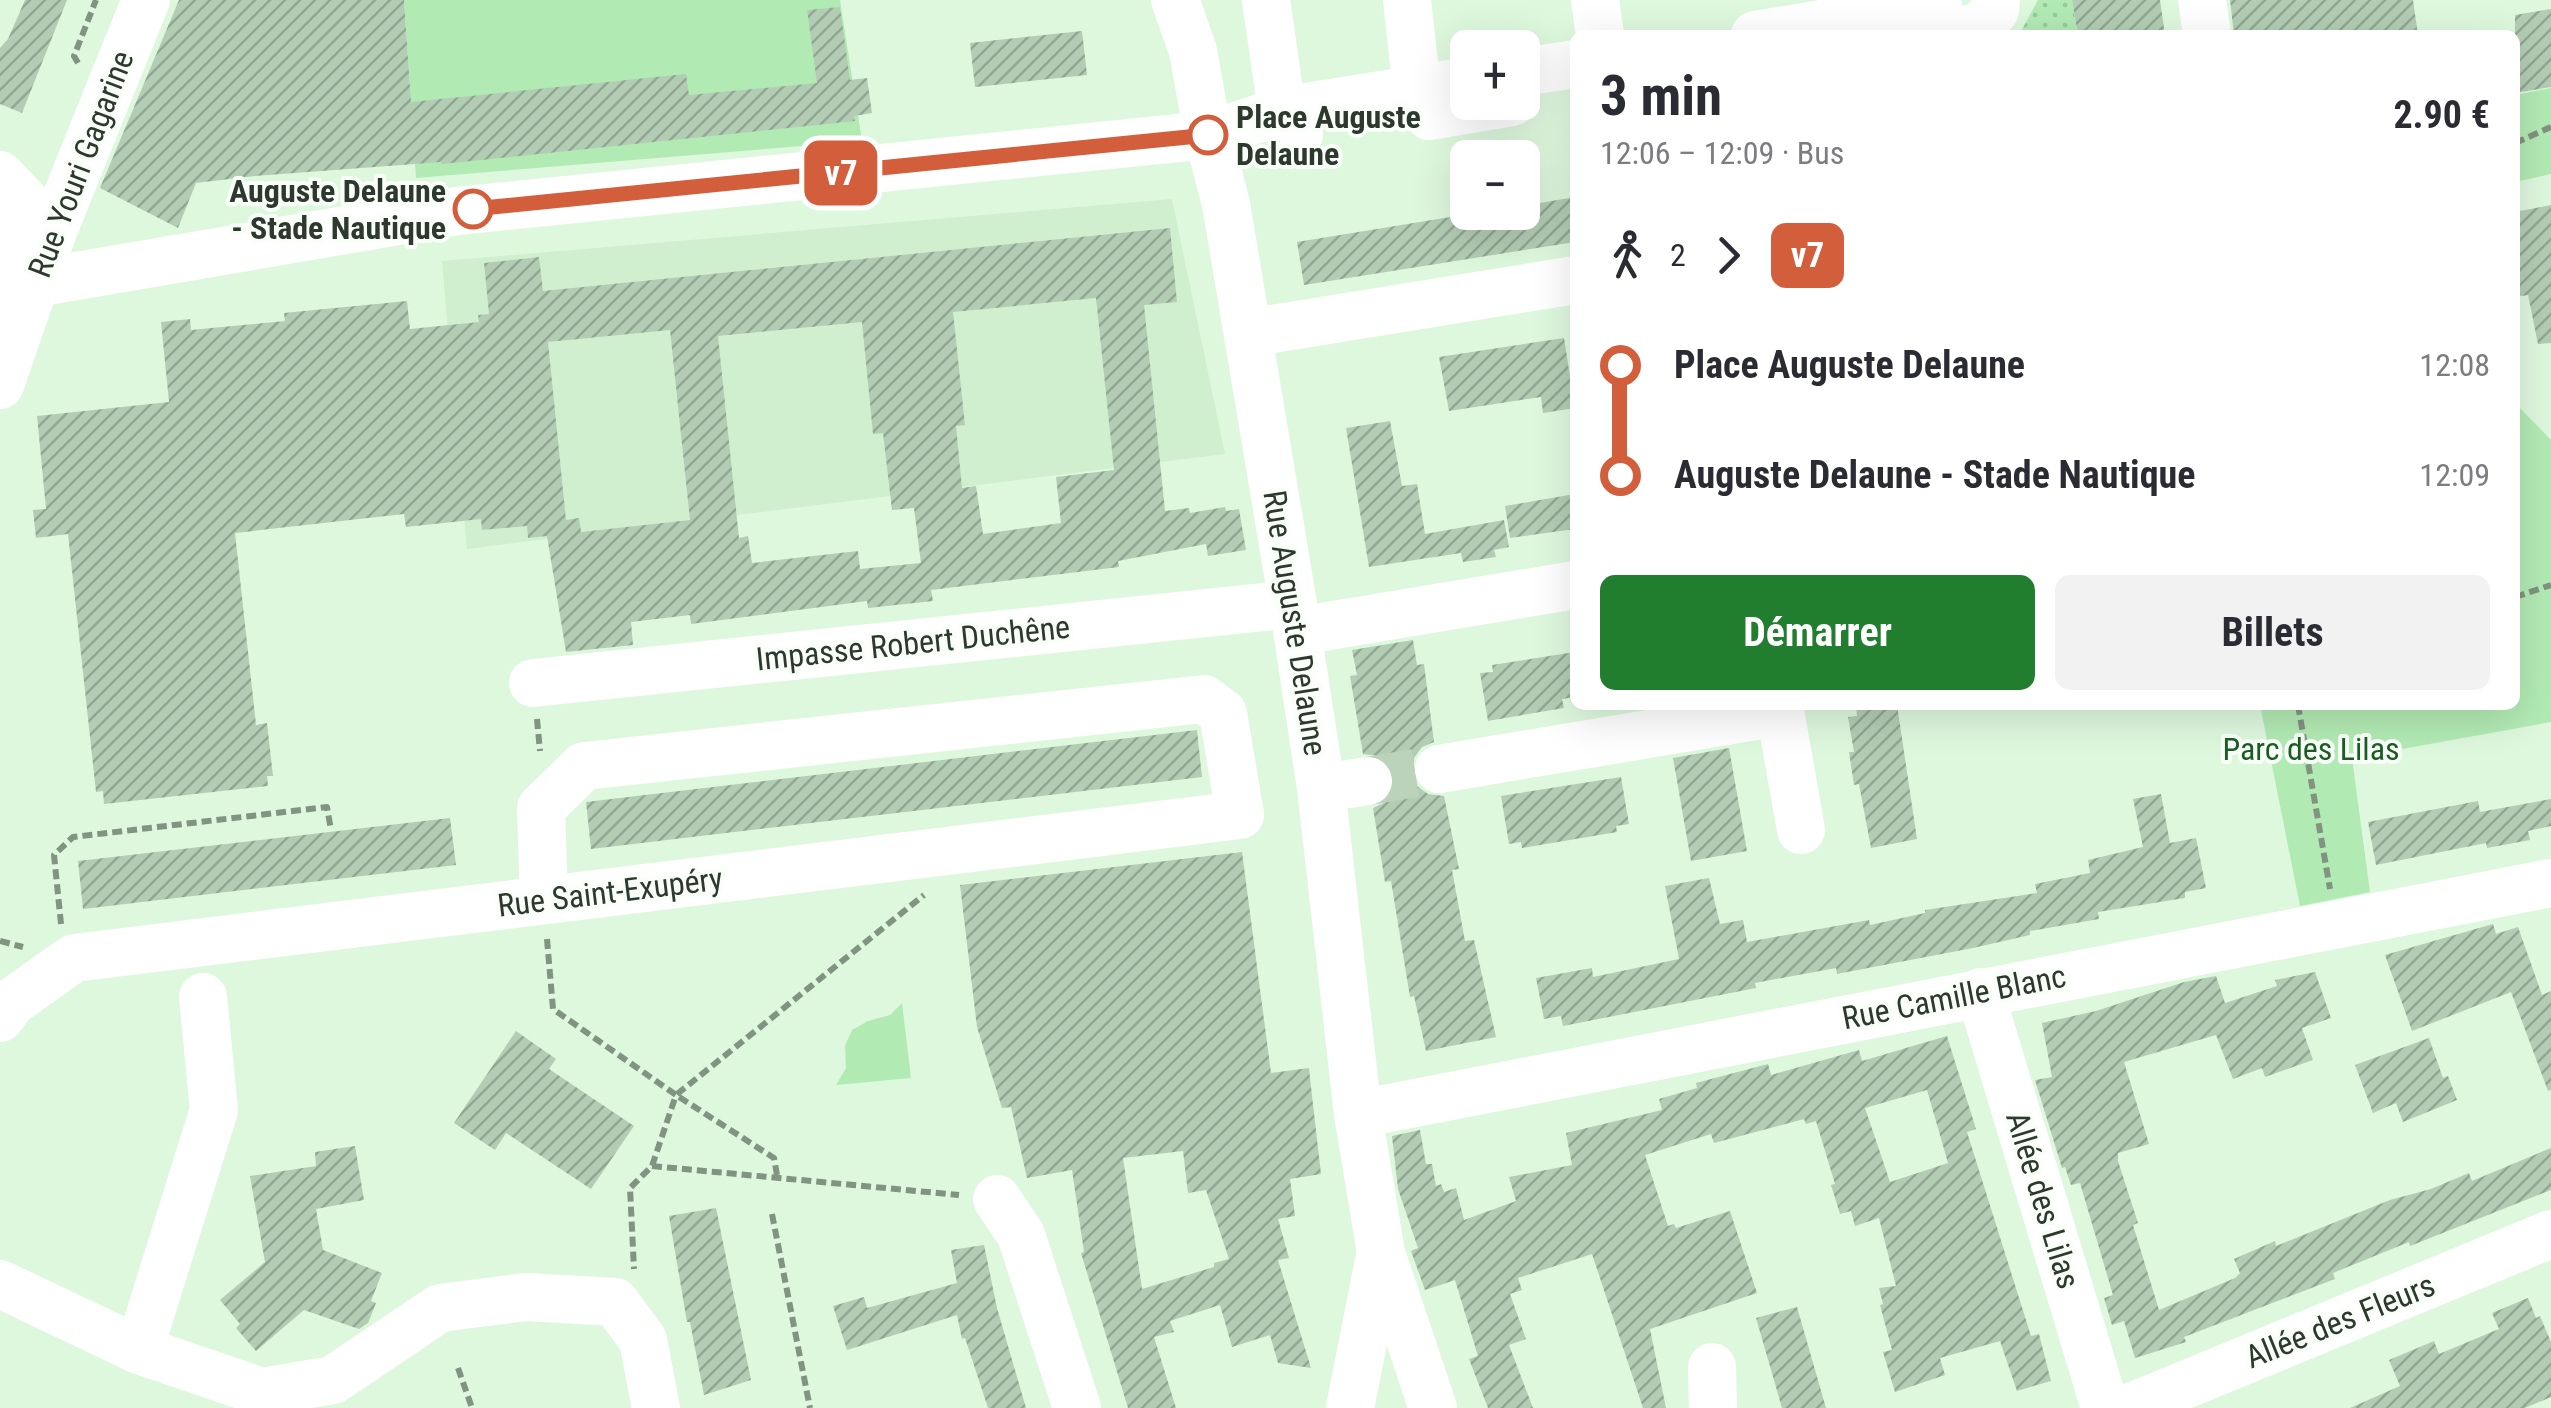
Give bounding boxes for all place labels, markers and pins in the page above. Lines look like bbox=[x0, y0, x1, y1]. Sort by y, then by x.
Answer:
place label: Place Auguste Delaune bbox=[1236, 98, 1421, 173]
marker: Place Auguste Delaune bbox=[1189, 116, 1227, 154]
place label: Auguste Delaune - Stade Nautique bbox=[229, 172, 446, 247]
marker: Auguste Delaune - Stade Nautique bbox=[454, 190, 492, 228]

